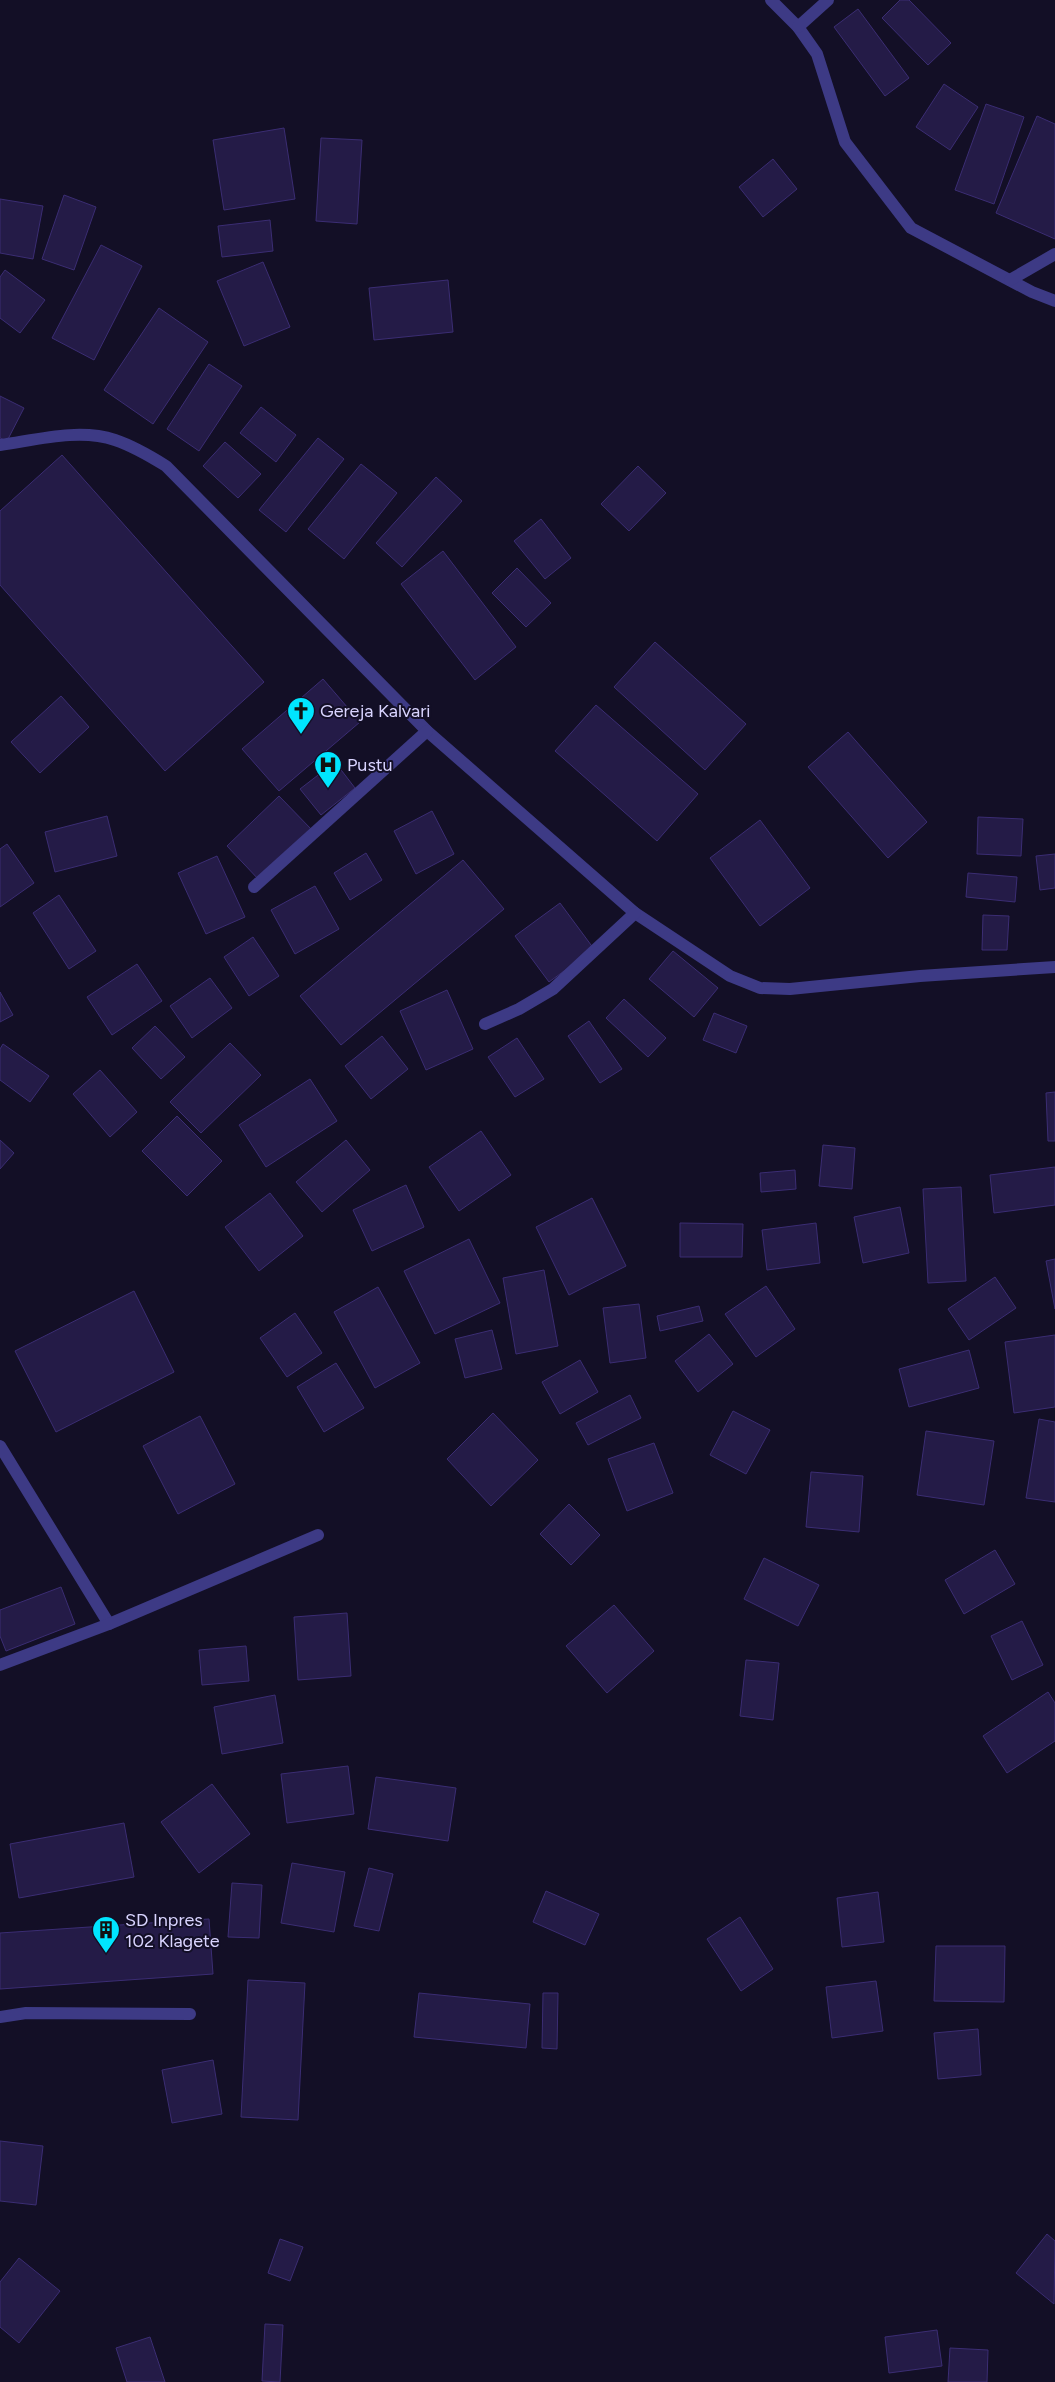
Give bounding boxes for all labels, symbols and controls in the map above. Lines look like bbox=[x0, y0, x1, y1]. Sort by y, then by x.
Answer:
church icon: Gereja Kalvari bbox=[286, 696, 316, 735]
place label: Gereja Kalvari bbox=[320, 700, 430, 722]
hospital icon: Pustu bbox=[313, 750, 343, 789]
place label: Pustu bbox=[347, 754, 393, 776]
place label: SD Inpres 102 Klagete bbox=[125, 1909, 220, 1952]
building icon: SD Inpres 102 Klagete bbox=[91, 1915, 121, 1954]

